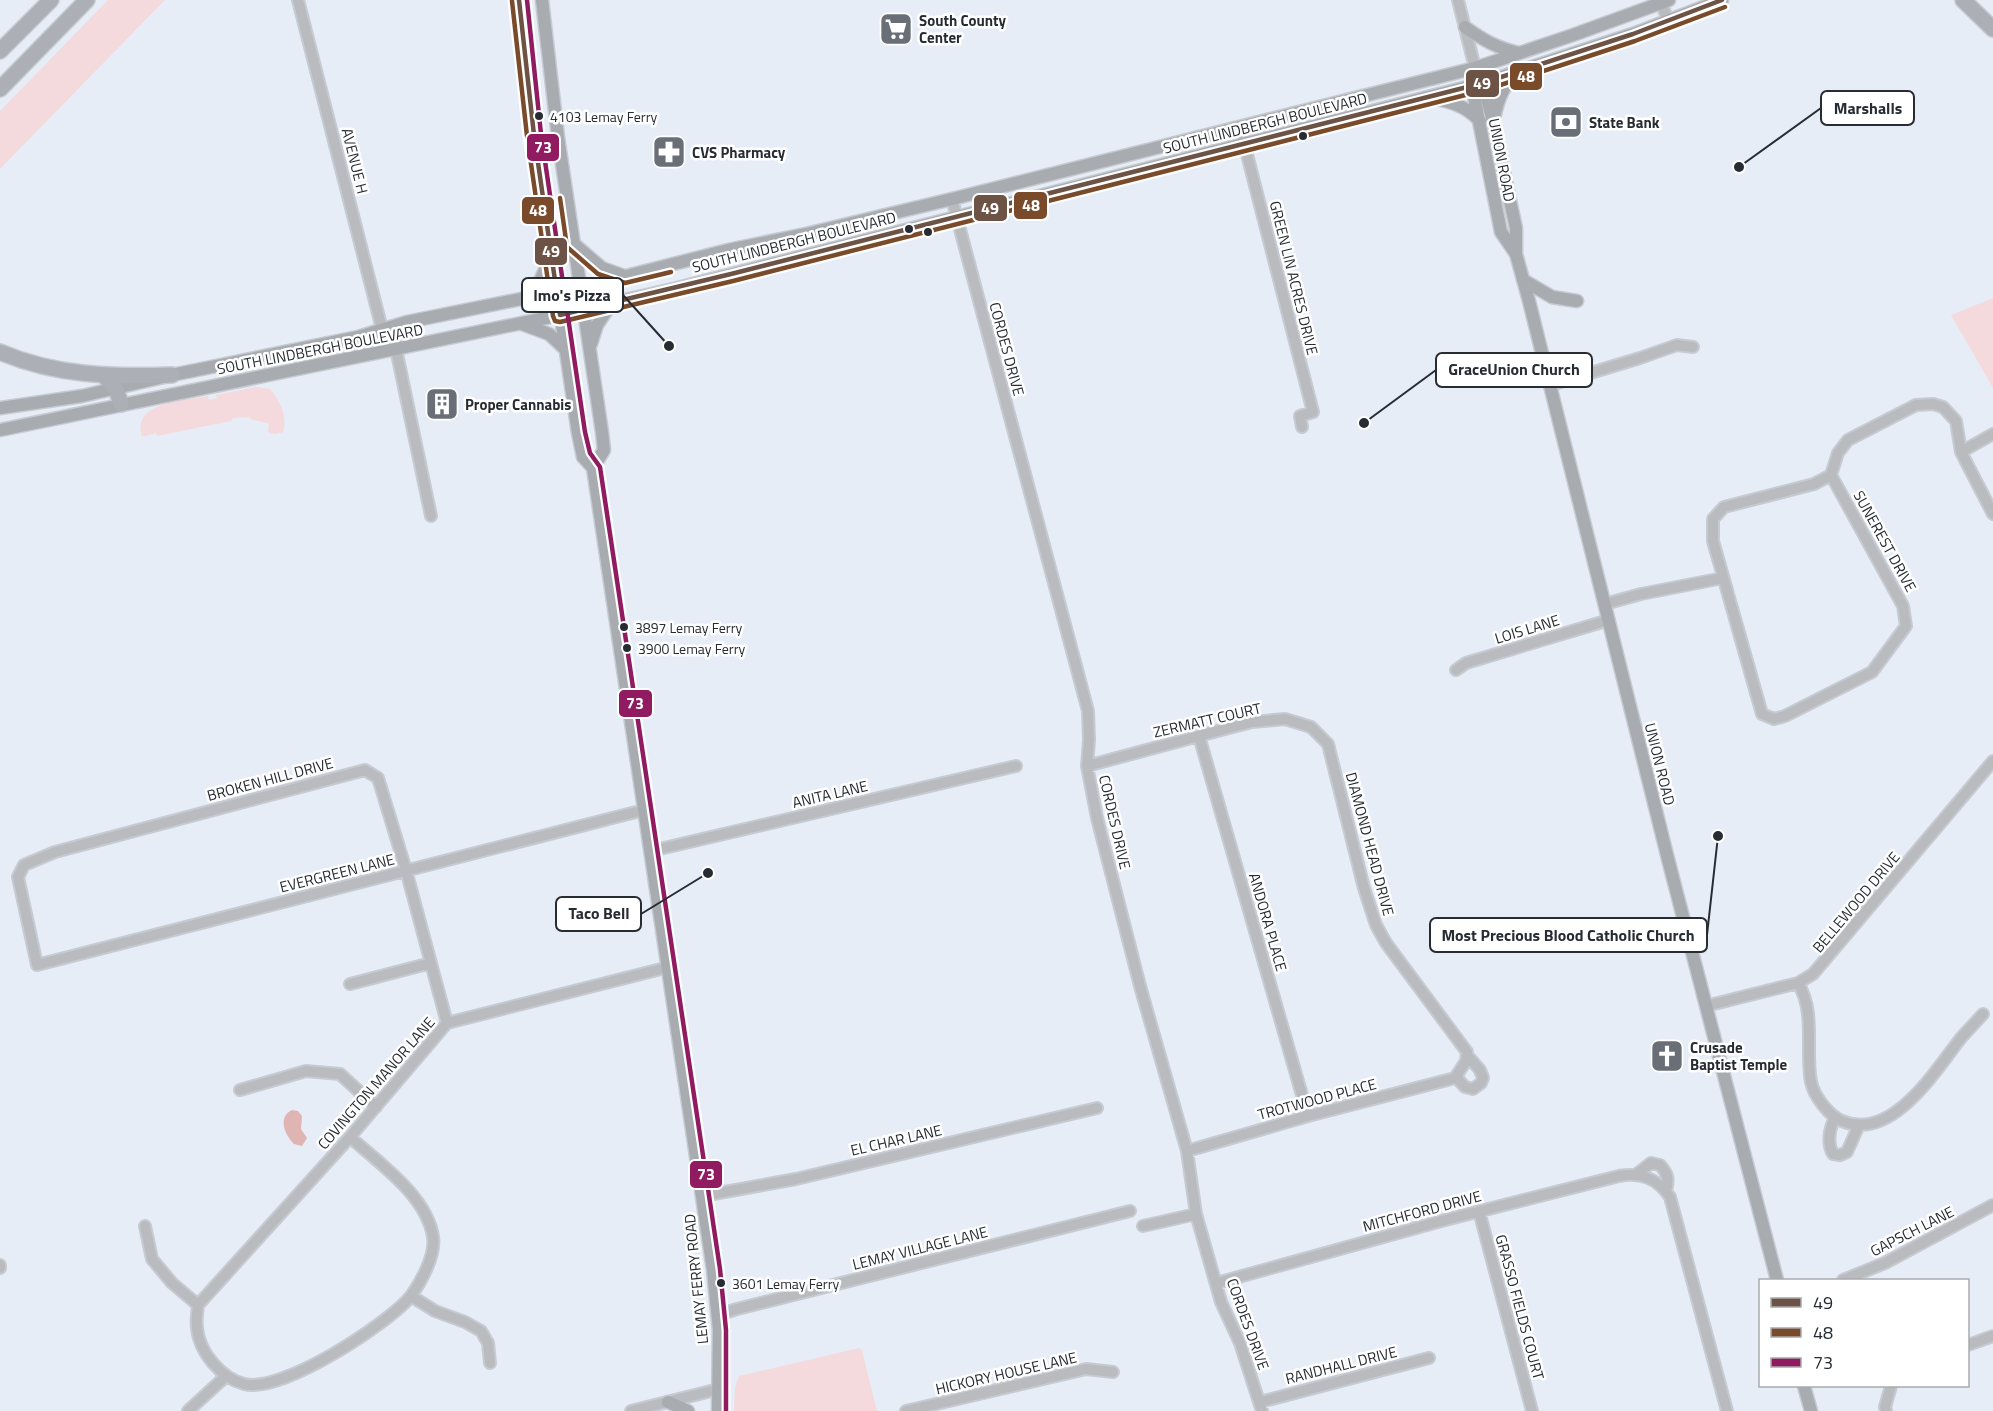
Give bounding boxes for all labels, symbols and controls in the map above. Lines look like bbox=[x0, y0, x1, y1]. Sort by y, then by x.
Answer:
place label: South County Center bbox=[919, 9, 1007, 49]
supermarket icon: South County Center bbox=[878, 11, 914, 47]
line badge: 48 bbox=[1509, 62, 1543, 91]
text: 48 bbox=[1517, 64, 1535, 88]
line badge: 49 bbox=[1465, 69, 1500, 98]
text: 49 bbox=[1473, 71, 1491, 95]
street label: SOUTH LINDBERGH BOULEVARD bbox=[1161, 86, 1369, 160]
callout: Marshalls bbox=[1821, 91, 1914, 125]
text: Marshalls bbox=[1834, 96, 1902, 120]
bank icon: State Bank bbox=[1548, 104, 1584, 140]
place label: 4103 Lemay Ferry bbox=[550, 106, 658, 127]
marker: 4103 Lemay Ferry bbox=[533, 110, 545, 122]
place label: State Bank bbox=[1589, 111, 1660, 134]
street label: UNION ROAD bbox=[1483, 116, 1521, 204]
street label: AVENUE H bbox=[336, 126, 374, 196]
unlabelled marker bbox=[1297, 130, 1309, 142]
line badge: 73 bbox=[526, 133, 560, 162]
pharmacy icon: CVS Pharmacy bbox=[651, 134, 687, 170]
text: 73 bbox=[534, 135, 552, 159]
place label: CVS Pharmacy bbox=[692, 141, 786, 164]
line badge: 48 bbox=[1013, 191, 1048, 220]
text: 48 bbox=[1022, 193, 1040, 217]
line badge: 49 bbox=[973, 194, 1008, 222]
line badge: 48 bbox=[521, 196, 555, 225]
text: 49 bbox=[981, 196, 999, 220]
text: 48 bbox=[529, 198, 547, 222]
street label: GREEN LIN ACRES DRIVE bbox=[1264, 198, 1324, 358]
street label: SOUTH LINDBERGH BOULEVARD bbox=[690, 205, 898, 279]
unlabelled marker bbox=[903, 223, 915, 235]
unlabelled marker bbox=[922, 226, 934, 238]
line badge: 49 bbox=[534, 237, 568, 266]
text: 49 bbox=[542, 239, 560, 263]
callout: Imo's Pizza bbox=[522, 278, 623, 312]
text: Imo's Pizza bbox=[533, 283, 611, 307]
street label: CORDES DRIVE bbox=[983, 300, 1031, 398]
street label: SOUTH LINDBERGH BOULEVARD bbox=[215, 318, 425, 380]
callout: GraceUnion Church bbox=[1436, 353, 1592, 387]
text: GraceUnion Church bbox=[1448, 357, 1580, 381]
building icon: Proper Cannabis bbox=[424, 386, 460, 422]
place label: Proper Cannabis bbox=[465, 393, 571, 416]
street label: SUNEREST DRIVE bbox=[1848, 486, 1922, 596]
street label: LOIS LANE bbox=[1492, 608, 1562, 650]
place label: 3897 Lemay Ferry bbox=[635, 617, 743, 638]
marker: 3897 Lemay Ferry bbox=[618, 621, 630, 633]
place label: 3900 Lemay Ferry bbox=[638, 638, 746, 659]
marker: 3900 Lemay Ferry bbox=[621, 642, 633, 654]
line badge: 73 bbox=[618, 689, 653, 718]
text: 73 bbox=[626, 691, 644, 715]
street label: ZERMATT COURT bbox=[1151, 696, 1263, 744]
street label: UNION ROAD bbox=[1639, 720, 1681, 808]
street label: BROKEN HILL DRIVE bbox=[204, 751, 336, 807]
street label: DIAMOND HEAD DRIVE bbox=[1340, 770, 1400, 918]
street label: CORDES DRIVE bbox=[1093, 773, 1137, 871]
street label: ANITA LANE bbox=[790, 774, 870, 814]
street label: BELLEWOOD DRIVE bbox=[1807, 846, 1905, 958]
street label: EVERGREEN LANE bbox=[277, 848, 397, 898]
street label: ANDORA PLACE bbox=[1243, 870, 1293, 974]
callout: Taco Bell bbox=[556, 897, 641, 931]
text: Taco Bell bbox=[568, 901, 630, 925]
callout: Most Precious Blood Catholic Church bbox=[1430, 918, 1707, 952]
text: Most Precious Blood Catholic Church bbox=[1441, 923, 1695, 947]
street label: COVINGTON MANOR LANE bbox=[312, 1012, 440, 1154]
place label: Crusade Baptist Temple bbox=[1690, 1036, 1787, 1076]
church icon: Crusade Baptist Temple bbox=[1649, 1038, 1685, 1074]
street label: TROTWOOD PLACE bbox=[1255, 1072, 1379, 1126]
street label: EL CHAR LANE bbox=[848, 1118, 944, 1162]
line badge: 73 bbox=[689, 1160, 723, 1189]
text: 73 bbox=[697, 1162, 715, 1186]
street label: MITCHFORD DRIVE bbox=[1360, 1184, 1484, 1238]
street label: GAPSCH LANE bbox=[1866, 1200, 1958, 1262]
street label: LEMAY FERRY ROAD bbox=[678, 1213, 714, 1345]
street label: LEMAY VILLAGE LANE bbox=[850, 1220, 990, 1276]
street label: GRASSO FIELDS COURT bbox=[1490, 1232, 1550, 1382]
place label: 3601 Lemay Ferry bbox=[732, 1273, 840, 1294]
street label: CORDES DRIVE bbox=[1221, 1275, 1275, 1373]
marker: 3601 Lemay Ferry bbox=[715, 1277, 727, 1289]
legend bbox=[1759, 1279, 1969, 1387]
text: 49 bbox=[1813, 1289, 1833, 1316]
text: 48 bbox=[1813, 1319, 1833, 1346]
street label: RANDHALL DRIVE bbox=[1283, 1340, 1399, 1390]
street label: HICKORY HOUSE LANE bbox=[933, 1346, 1079, 1400]
text: 73 bbox=[1813, 1349, 1833, 1376]

